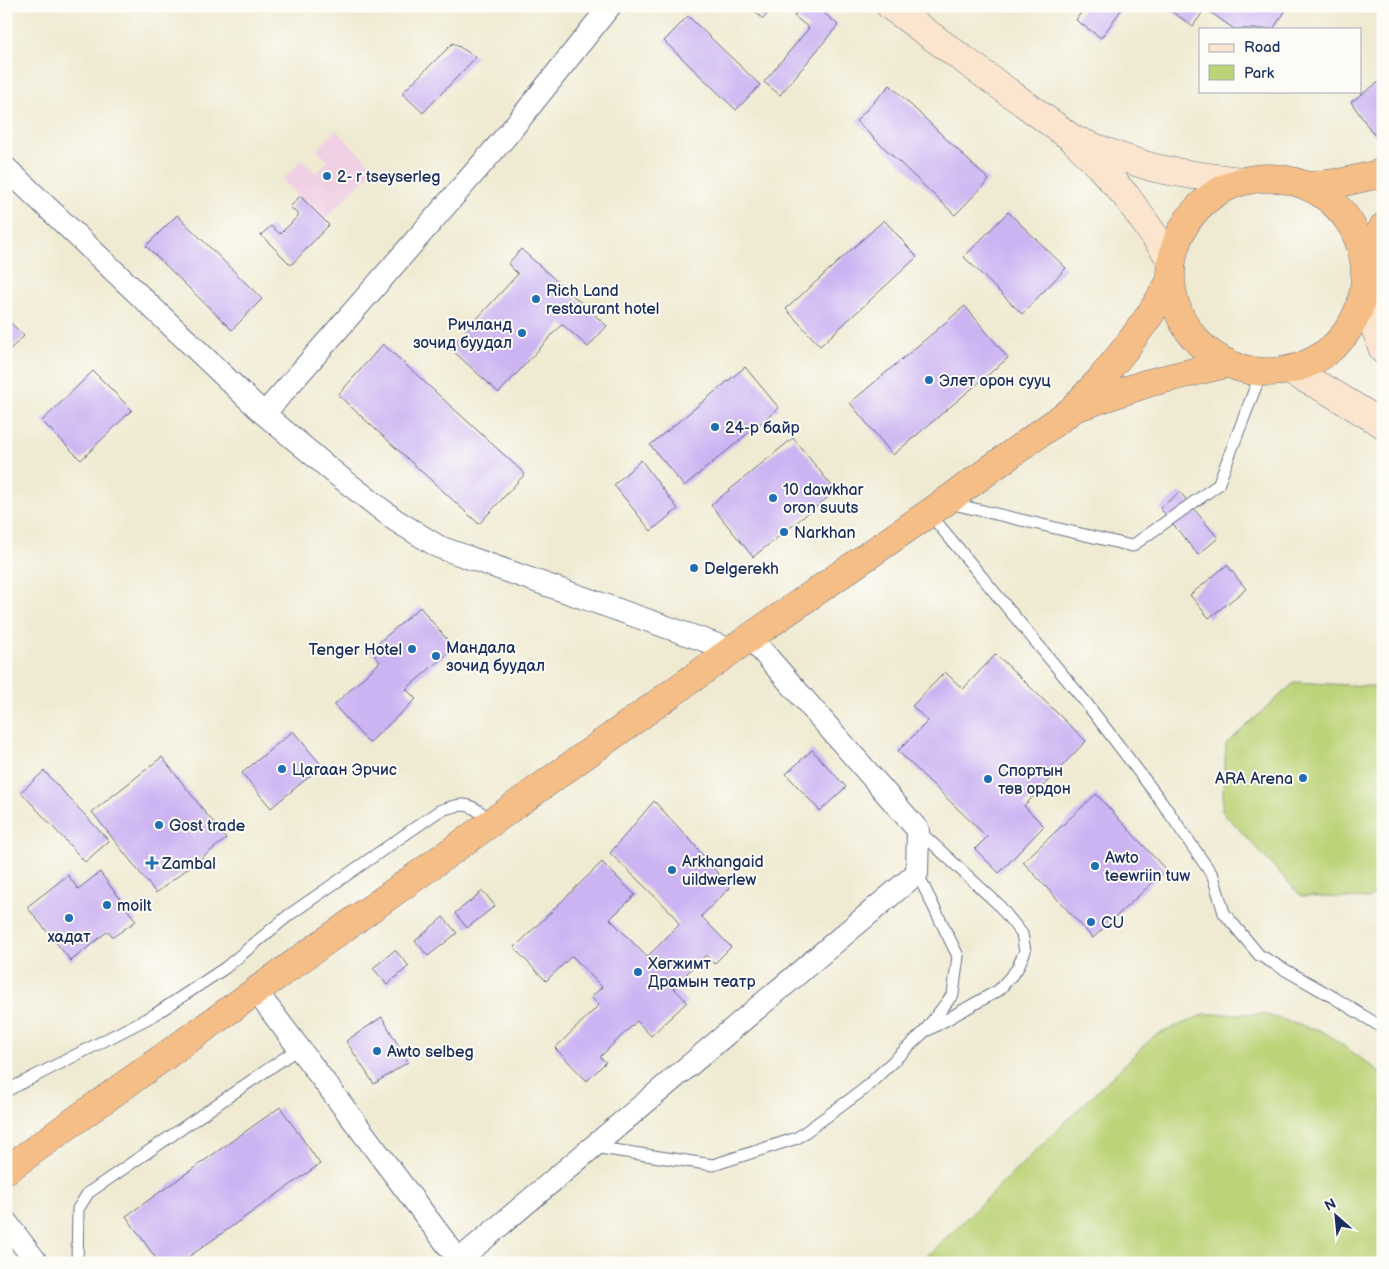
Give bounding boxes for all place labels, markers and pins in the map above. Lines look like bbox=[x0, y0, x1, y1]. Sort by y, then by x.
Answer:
place label: 2- r tseyserleg bbox=[337, 168, 441, 187]
marker: 2- r tseyserleg bbox=[321, 170, 333, 182]
place label: Rich Land restaurant hotel bbox=[546, 282, 659, 319]
marker: Rich Land restaurant hotel bbox=[530, 293, 542, 305]
place label: Ричланд зочид буудал bbox=[413, 316, 512, 353]
marker: Ричланд зочид буудал bbox=[516, 327, 528, 339]
place label: Элет орон сууц bbox=[939, 372, 1051, 391]
marker: Элет орон сууц bbox=[923, 374, 935, 386]
place label: 24-р байр bbox=[725, 419, 800, 438]
marker: 24-р байр bbox=[709, 421, 721, 433]
place label: 10 dawkhar oron suuts bbox=[783, 481, 864, 518]
marker: 10 dawkhar oron suuts bbox=[767, 492, 779, 504]
place label: Narkhan bbox=[794, 524, 856, 543]
marker: Narkhan bbox=[778, 526, 790, 538]
place label: Delgerekh bbox=[704, 560, 779, 579]
marker: Delgerekh bbox=[688, 562, 700, 574]
place label: Мандала зочид буудал bbox=[446, 639, 545, 676]
place label: Tenger Hotel bbox=[309, 641, 402, 660]
marker: Tenger Hotel bbox=[406, 643, 418, 655]
marker: Мандала зочид буудал bbox=[430, 650, 442, 662]
place label: Цагаан Эрчис bbox=[292, 761, 397, 780]
place label: Спортын төв ордон bbox=[998, 762, 1071, 799]
marker: Цагаан Эрчис bbox=[276, 763, 288, 775]
place label: ARA Arena bbox=[1215, 770, 1293, 789]
marker: ARA Arena bbox=[1297, 772, 1309, 784]
marker: Спортын төв ордон bbox=[982, 773, 994, 785]
place label: Gost trade bbox=[169, 817, 246, 836]
marker: Gost trade bbox=[153, 819, 165, 831]
place label: Awto teewriin tuw bbox=[1105, 849, 1190, 886]
place label: Arkhangaid uildwerlew bbox=[682, 853, 764, 890]
place label: Zambal bbox=[161, 855, 216, 874]
marker: Zambal bbox=[146, 857, 158, 869]
marker: Awto teewriin tuw bbox=[1089, 860, 1101, 872]
marker: Arkhangaid uildwerlew bbox=[666, 864, 678, 876]
place label: moilt bbox=[117, 897, 152, 916]
marker: moilt bbox=[101, 899, 113, 911]
marker: хадат bbox=[63, 912, 75, 924]
place label: CU bbox=[1101, 914, 1124, 933]
marker: CU bbox=[1085, 916, 1097, 928]
place label: хадат bbox=[47, 928, 91, 947]
place label: Хөгжимт Драмын театр bbox=[648, 955, 756, 992]
marker: Хөгжимт Драмын театр bbox=[632, 966, 644, 978]
place label: Awto selbeg bbox=[387, 1043, 474, 1062]
marker: Awto selbeg bbox=[371, 1045, 383, 1057]

